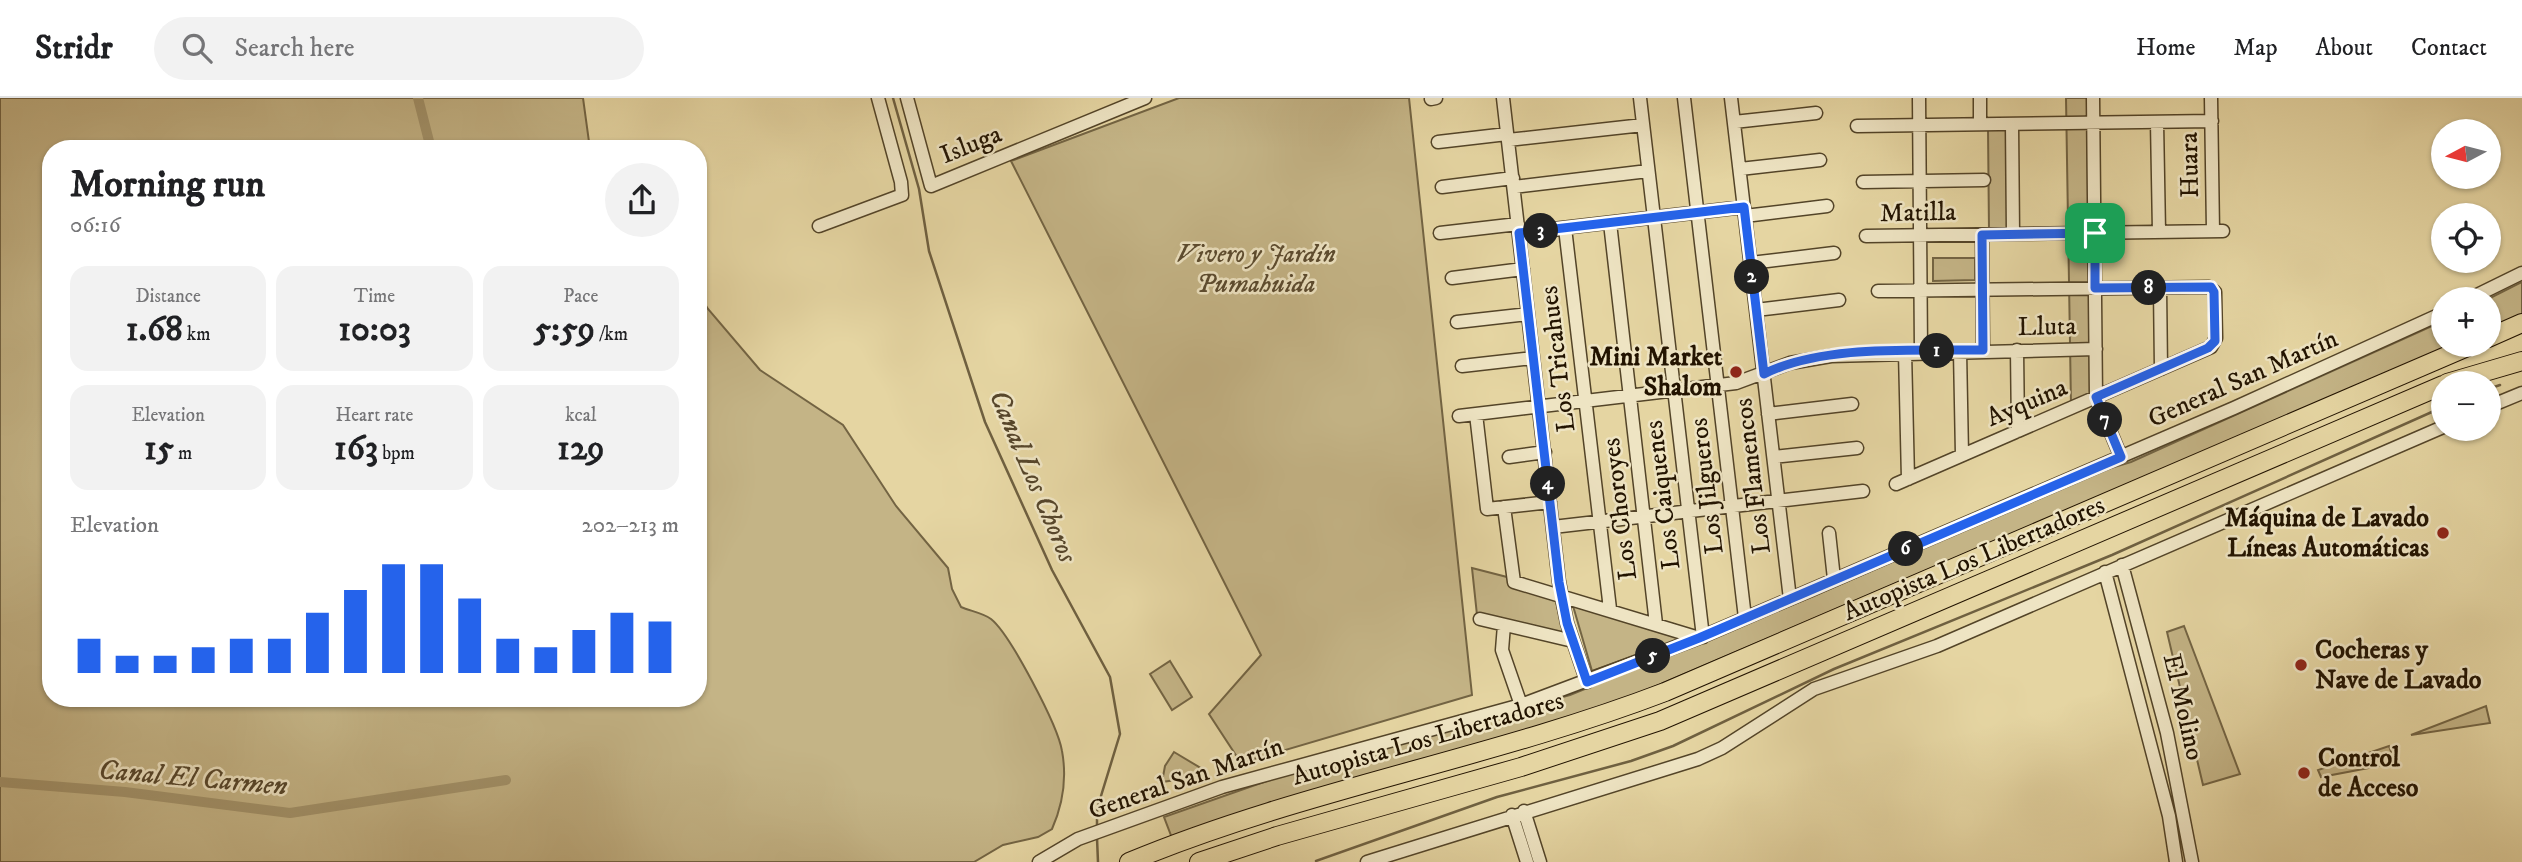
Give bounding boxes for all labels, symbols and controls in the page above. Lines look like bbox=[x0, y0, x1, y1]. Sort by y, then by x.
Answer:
search box bbox=[154, 17, 644, 80]
text: Stridr bbox=[35, 28, 112, 69]
icon: search bbox=[178, 29, 216, 67]
text: Search here bbox=[234, 32, 355, 65]
text: Home bbox=[2136, 33, 2195, 63]
text: Map bbox=[2233, 33, 2278, 63]
text: About bbox=[2316, 33, 2373, 63]
text: Contact bbox=[2411, 33, 2487, 63]
street label: Isluga bbox=[935, 118, 1007, 172]
north arrow bbox=[2431, 119, 2501, 189]
map controls bbox=[2431, 119, 2501, 441]
street label: Huara bbox=[2173, 132, 2207, 198]
text: Morning run bbox=[70, 161, 265, 209]
button: share bbox=[605, 163, 679, 237]
street label: Matilla bbox=[1879, 196, 1957, 230]
pin bbox=[2065, 203, 2125, 263]
button: locate bbox=[2431, 203, 2501, 273]
text: 06:16 bbox=[70, 211, 121, 240]
pin: 3 bbox=[1524, 214, 1558, 248]
icon: arrive bbox=[2076, 214, 2114, 252]
text: 3 bbox=[1537, 219, 1544, 242]
park label: Vivero y Jardín Pumahuida bbox=[1176, 238, 1336, 301]
pin: 2 bbox=[1734, 260, 1770, 294]
text: 2 bbox=[1747, 265, 1756, 288]
pin: 8 bbox=[2132, 270, 2166, 306]
text: 8 bbox=[2144, 276, 2153, 299]
street label: Los Tricahues bbox=[1533, 284, 1583, 434]
text: Distance bbox=[135, 285, 201, 308]
text: Time bbox=[354, 285, 395, 308]
text: Pace bbox=[563, 285, 598, 308]
button: + bbox=[2431, 287, 2501, 357]
text: 1.68 bbox=[126, 308, 183, 352]
text: 10:03 bbox=[338, 308, 411, 352]
text: 5:59 bbox=[534, 308, 595, 352]
street label: Lluta bbox=[2017, 310, 2077, 344]
street label: General San Martín bbox=[2143, 322, 2343, 436]
text: km bbox=[183, 323, 210, 346]
text: /km bbox=[595, 323, 628, 346]
pin: 1 bbox=[1920, 334, 1954, 368]
text: 1 bbox=[1933, 339, 1940, 362]
place label: Mini Market Shalom bbox=[1590, 341, 1723, 404]
marker: Mini Market Shalom bbox=[1728, 364, 1744, 380]
street label: Ayquina bbox=[1981, 371, 2073, 435]
button: − bbox=[2431, 371, 2501, 441]
water label: Canal Los Choros bbox=[981, 384, 1085, 568]
street label: Los Flamencos bbox=[1727, 396, 1779, 556]
pin: 7 bbox=[2088, 402, 2122, 438]
text: Elevation bbox=[131, 404, 205, 427]
text: Heart rate bbox=[336, 404, 413, 427]
text: kcal bbox=[565, 404, 596, 427]
text: 7 bbox=[2099, 408, 2110, 431]
street label: Los Jilgueros bbox=[1682, 416, 1732, 556]
street label: Los Caiquenes bbox=[1637, 419, 1689, 571]
text: 15 bbox=[144, 427, 174, 471]
text: 163 bbox=[334, 427, 378, 471]
text: 129 bbox=[557, 427, 605, 471]
street label: Los Choroyes bbox=[1595, 436, 1645, 582]
text: m bbox=[174, 442, 192, 465]
text: bpm bbox=[378, 442, 415, 465]
pin: 4 bbox=[1530, 466, 1566, 502]
text: 4 bbox=[1542, 472, 1553, 495]
street label: Autopista Los Libertadores bbox=[1838, 489, 2110, 629]
place label: Máquina de Lavado Líneas Automáticas bbox=[2225, 502, 2429, 565]
text: Elevation bbox=[70, 511, 159, 540]
text: 202–213 m bbox=[581, 511, 679, 540]
marker: Máquina de Lavado Líneas Automáticas bbox=[2435, 525, 2451, 541]
pin: 6 bbox=[1888, 532, 1924, 566]
text: 6 bbox=[1901, 537, 1910, 560]
place label: Cocheras y Nave de Lavado bbox=[2315, 634, 2482, 697]
pin: 5 bbox=[1636, 638, 1670, 674]
text: 5 bbox=[1648, 644, 1657, 667]
street label: El Molino bbox=[2155, 650, 2211, 764]
marker: Cocheras y Nave de Lavado bbox=[2293, 657, 2309, 673]
street label: Autopista Los Libertadores bbox=[1288, 684, 1568, 794]
street label: General San Martín bbox=[1084, 730, 1288, 828]
place label: Control de Acceso bbox=[2318, 742, 2419, 805]
water label: Canal El Carmen bbox=[97, 752, 289, 804]
marker: Control de Acceso bbox=[2296, 765, 2312, 781]

